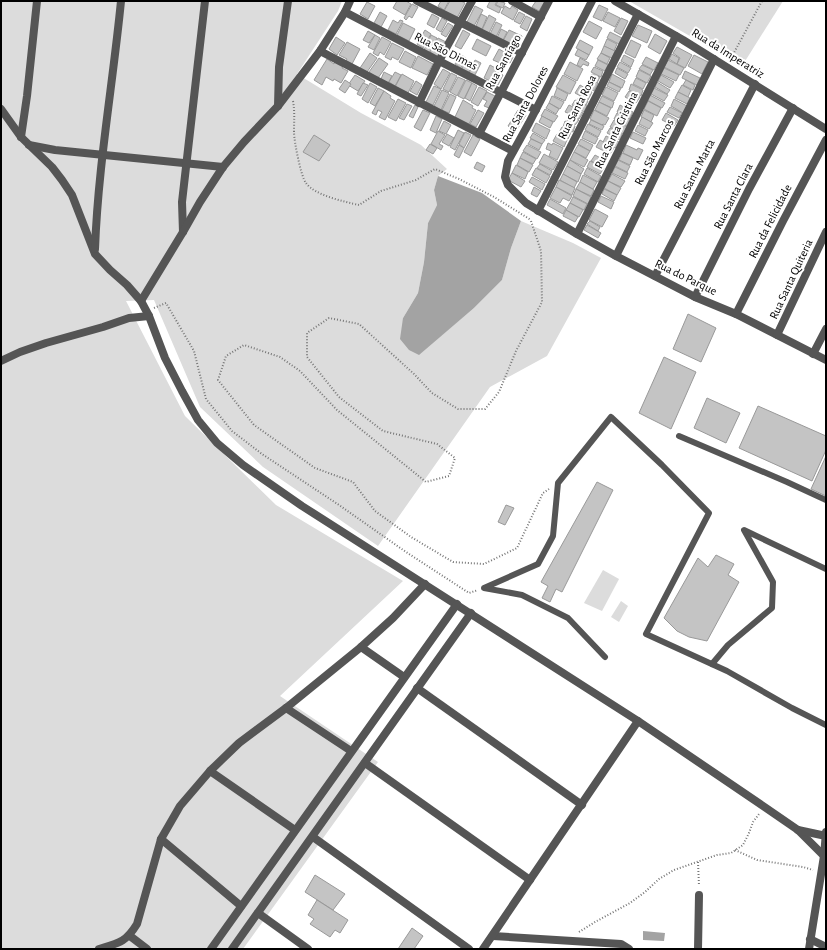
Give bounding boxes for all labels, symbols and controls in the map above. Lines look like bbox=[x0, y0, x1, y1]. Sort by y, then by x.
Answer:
street label: Rua da Imperatriz bbox=[690, 26, 766, 80]
street label: Rua São Dimas bbox=[412, 30, 480, 72]
street label: Rua Santiago bbox=[483, 32, 523, 92]
street label: Rua Santa Dolores bbox=[500, 64, 550, 144]
street label: Rua Santa Rosa bbox=[556, 72, 599, 141]
street label: Rua Santa Cristina bbox=[592, 89, 640, 170]
street label: Rua São Marcos bbox=[632, 117, 676, 187]
street label: Rua Santa Marta bbox=[671, 137, 717, 211]
street label: Rua Santa Clara bbox=[711, 161, 755, 231]
street label: Rua da Felicidade bbox=[746, 182, 794, 260]
street label: Rua Santa Quiteria bbox=[767, 237, 816, 321]
street label: Rua do Parque bbox=[653, 257, 719, 297]

